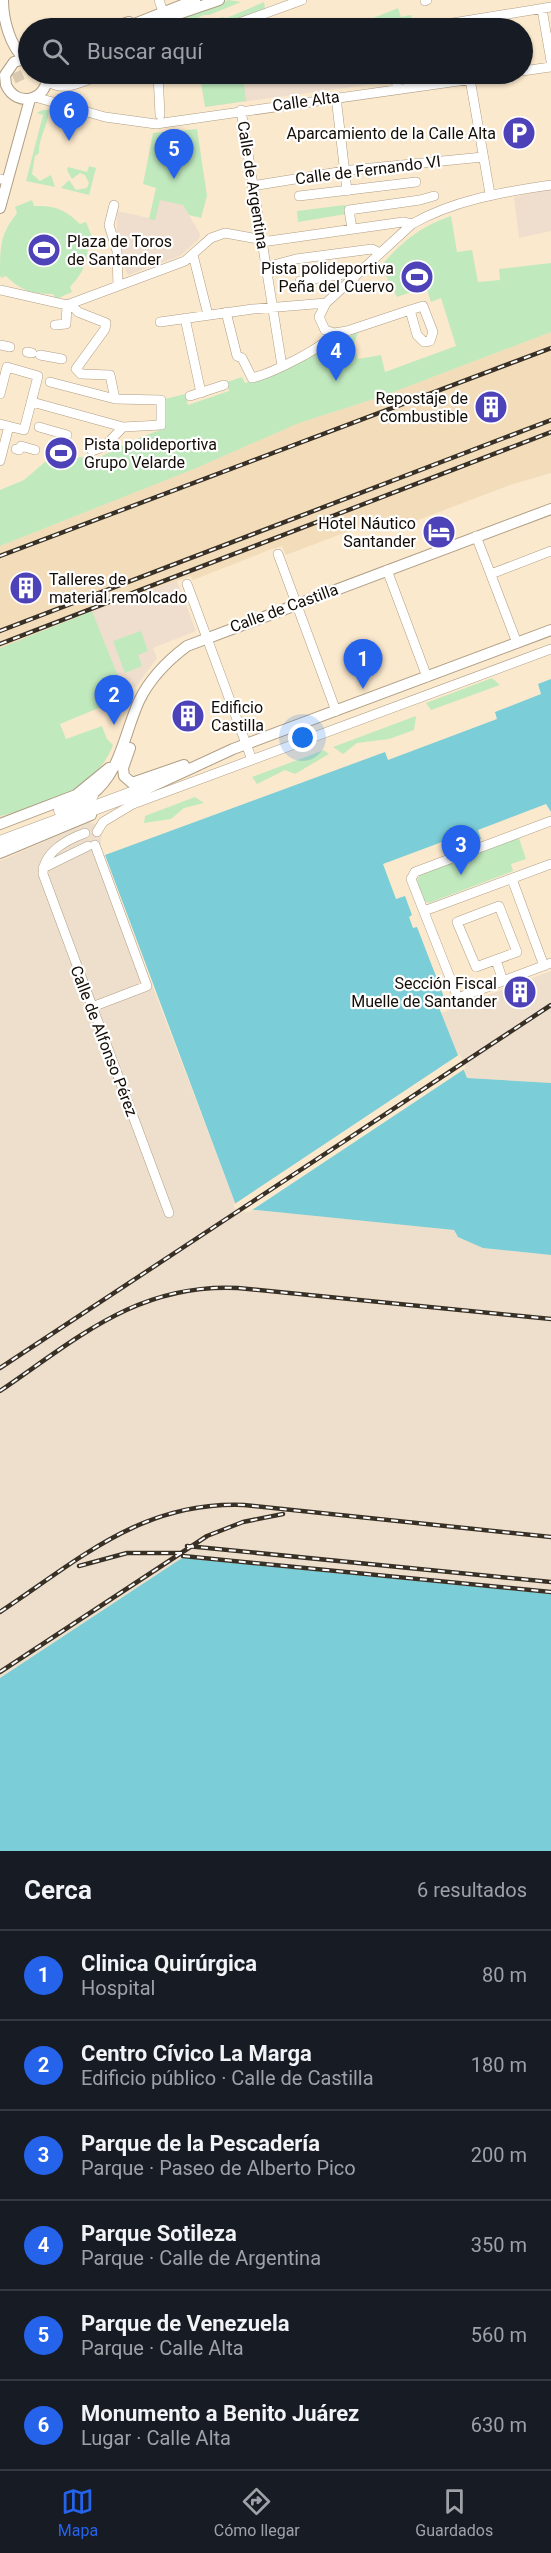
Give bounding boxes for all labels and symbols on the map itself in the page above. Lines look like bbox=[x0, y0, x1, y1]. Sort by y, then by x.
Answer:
street label: Calle Alta bbox=[271, 87, 341, 115]
pin: 6 bbox=[50, 92, 88, 141]
parking icon: Aparcamiento de la Calle Alta bbox=[501, 115, 537, 151]
street label: Calle de Argentina bbox=[233, 120, 273, 250]
place label: Aparcamiento de la Calle Alta bbox=[286, 124, 496, 143]
pin: 5 bbox=[154, 130, 194, 179]
street label: Calle de Fernando VI bbox=[294, 152, 442, 188]
sports icon: Plaza de Toros de Santander bbox=[26, 232, 62, 268]
place label: Plaza de Toros de Santander bbox=[67, 232, 172, 269]
place label: Pista polideportiva Peña del Cuervo bbox=[261, 259, 394, 296]
sports icon: Pista polideportiva Peña del Cuervo bbox=[399, 259, 435, 295]
pin: 4 bbox=[316, 332, 356, 381]
place label: Repostaje de combustible bbox=[376, 389, 468, 426]
building icon: Repostaje de combustible bbox=[473, 389, 509, 425]
sports icon: Pista polideportiva Grupo Velarde bbox=[43, 435, 79, 471]
place label: Pista polideportiva Grupo Velarde bbox=[84, 435, 217, 472]
place label: Hotel Náutico Santander bbox=[318, 514, 417, 551]
hotel icon: Hotel Náutico Santander bbox=[421, 514, 457, 550]
building icon: Talleres de material remolcado bbox=[8, 570, 44, 606]
place label: Talleres de material remolcado bbox=[49, 570, 187, 607]
street label: Calle de Castilla bbox=[227, 580, 341, 636]
pin: 1 bbox=[344, 640, 382, 689]
pin: 2 bbox=[94, 676, 134, 725]
building icon: Edificio Castilla bbox=[170, 698, 206, 734]
place label: Edificio Castilla bbox=[211, 698, 264, 735]
your location bbox=[288, 723, 317, 752]
pin: 3 bbox=[442, 826, 480, 875]
street label: Calle de Alfonso Pérez bbox=[66, 963, 142, 1119]
place label: Sección Fiscal Muelle de Santander bbox=[351, 974, 498, 1011]
building icon: Sección Fiscal Muelle de Santander bbox=[502, 974, 538, 1010]

